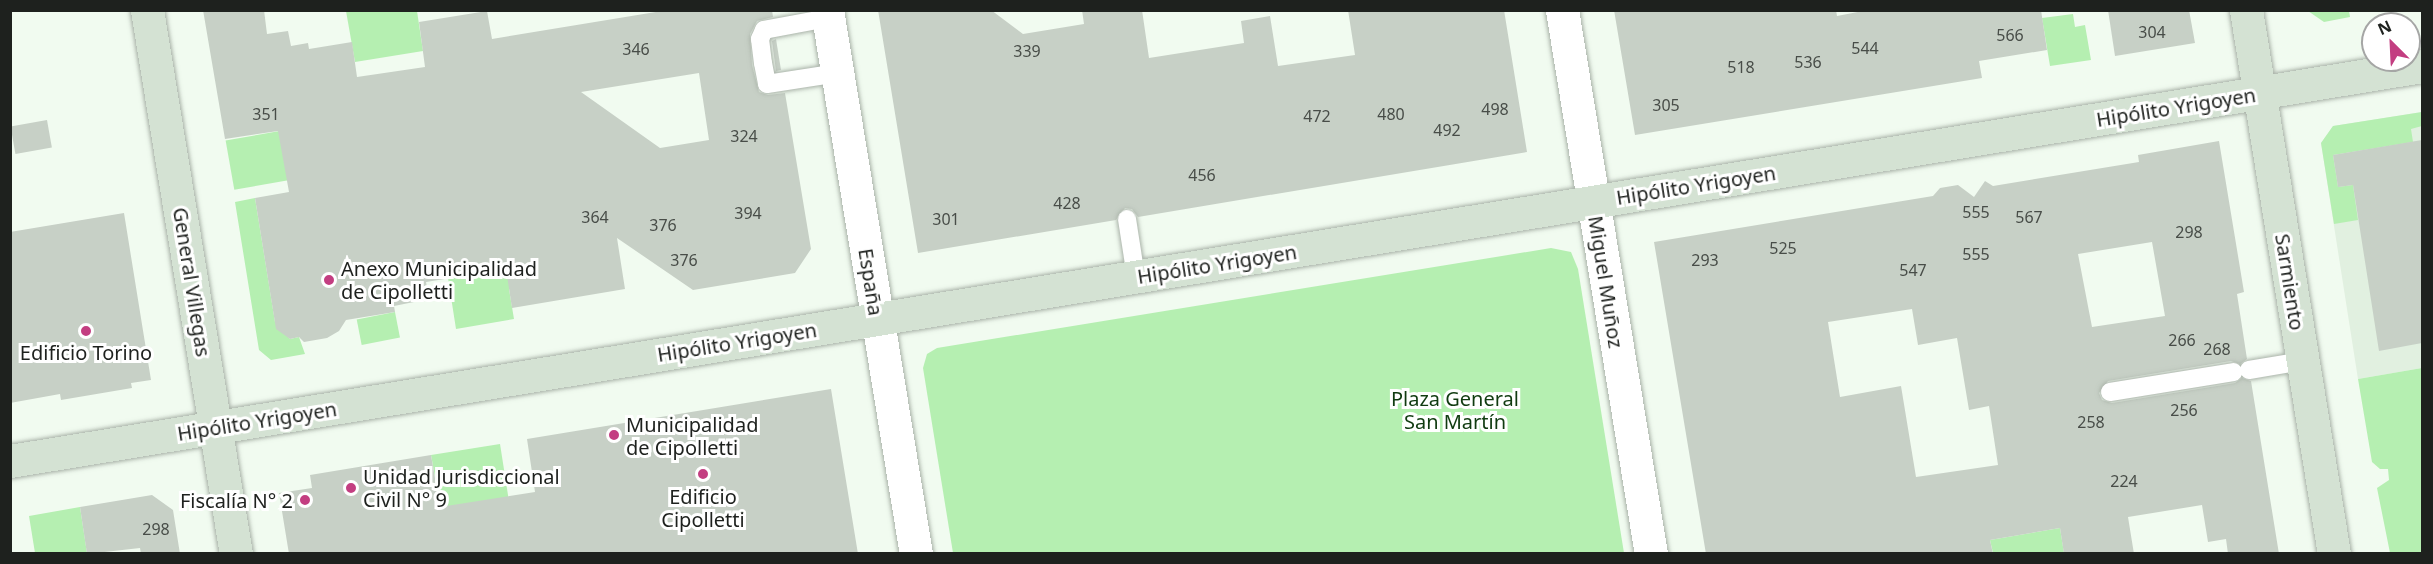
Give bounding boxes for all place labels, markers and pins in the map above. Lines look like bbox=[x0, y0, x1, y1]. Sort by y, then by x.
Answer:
place label: Anexo Municipalidad de Cipolletti bbox=[341, 256, 537, 303]
marker: Anexo Municipalidad de Cipolletti bbox=[322, 273, 336, 287]
marker: Edificio Torino bbox=[79, 324, 93, 338]
place label: Edificio Torino bbox=[20, 340, 152, 364]
place label: Municipalidad de Cipolletti bbox=[626, 412, 758, 459]
marker: Municipalidad de Cipolletti bbox=[607, 428, 621, 442]
place label: Unidad Jurisdiccional Civil N° 9 bbox=[363, 464, 560, 511]
marker: Edificio Cipolletti bbox=[696, 467, 710, 481]
marker: Unidad Jurisdiccional Civil N° 9 bbox=[344, 481, 358, 495]
place label: Edificio Cipolletti bbox=[661, 484, 745, 531]
place label: Fiscalía N° 2 bbox=[180, 488, 293, 512]
marker: Fiscalía N° 2 bbox=[298, 493, 312, 507]

